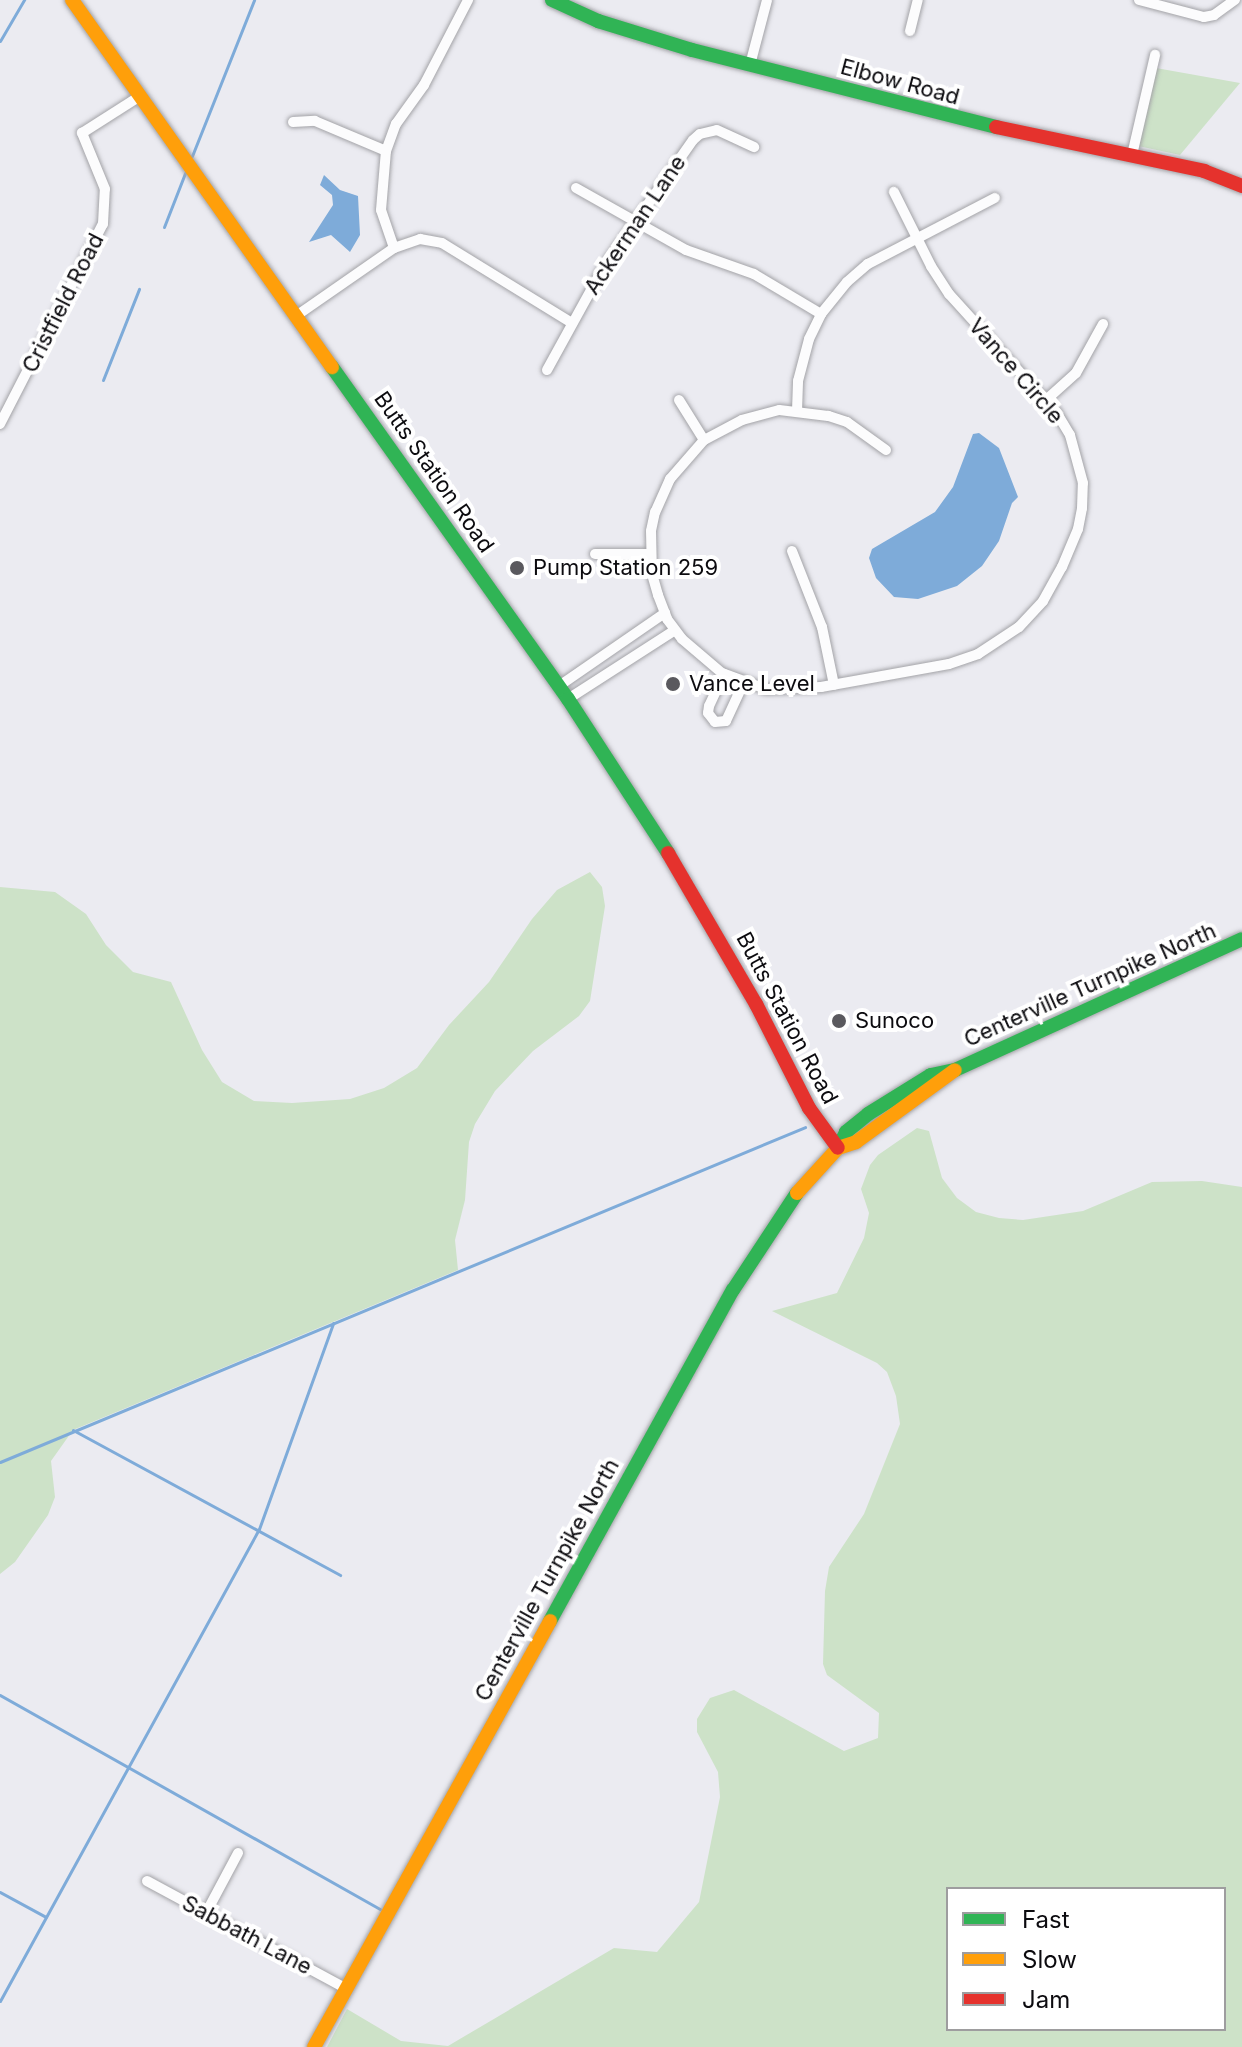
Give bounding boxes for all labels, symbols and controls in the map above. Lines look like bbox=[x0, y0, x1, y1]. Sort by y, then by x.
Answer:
street label: Elbow Road bbox=[838, 53, 962, 111]
street label: Ackerman Lane bbox=[579, 150, 691, 300]
street label: Cristfield Road bbox=[17, 229, 109, 377]
street label: Vance Circle bbox=[963, 313, 1069, 429]
street label: Butts Station Road bbox=[369, 386, 499, 558]
place label: Pump Station 259 bbox=[533, 555, 718, 581]
marker: Pump Station 259 bbox=[508, 559, 526, 577]
place label: Vance Level bbox=[689, 671, 815, 697]
marker: Vance Level bbox=[664, 675, 682, 693]
street label: Centerville Turnpike North bbox=[960, 917, 1220, 1053]
street label: Butts Station Road bbox=[731, 928, 843, 1108]
place label: Sunoco bbox=[855, 1008, 934, 1034]
marker: Sunoco bbox=[830, 1012, 848, 1030]
street label: Centerville Turnpike North bbox=[469, 1454, 625, 1706]
legend bbox=[946, 1887, 1226, 2031]
street label: Sabbath Lane bbox=[178, 1890, 316, 1980]
text: Fast bbox=[1022, 1905, 1070, 1934]
text: Slow bbox=[1022, 1945, 1077, 1974]
text: Jam bbox=[1022, 1985, 1070, 2014]

